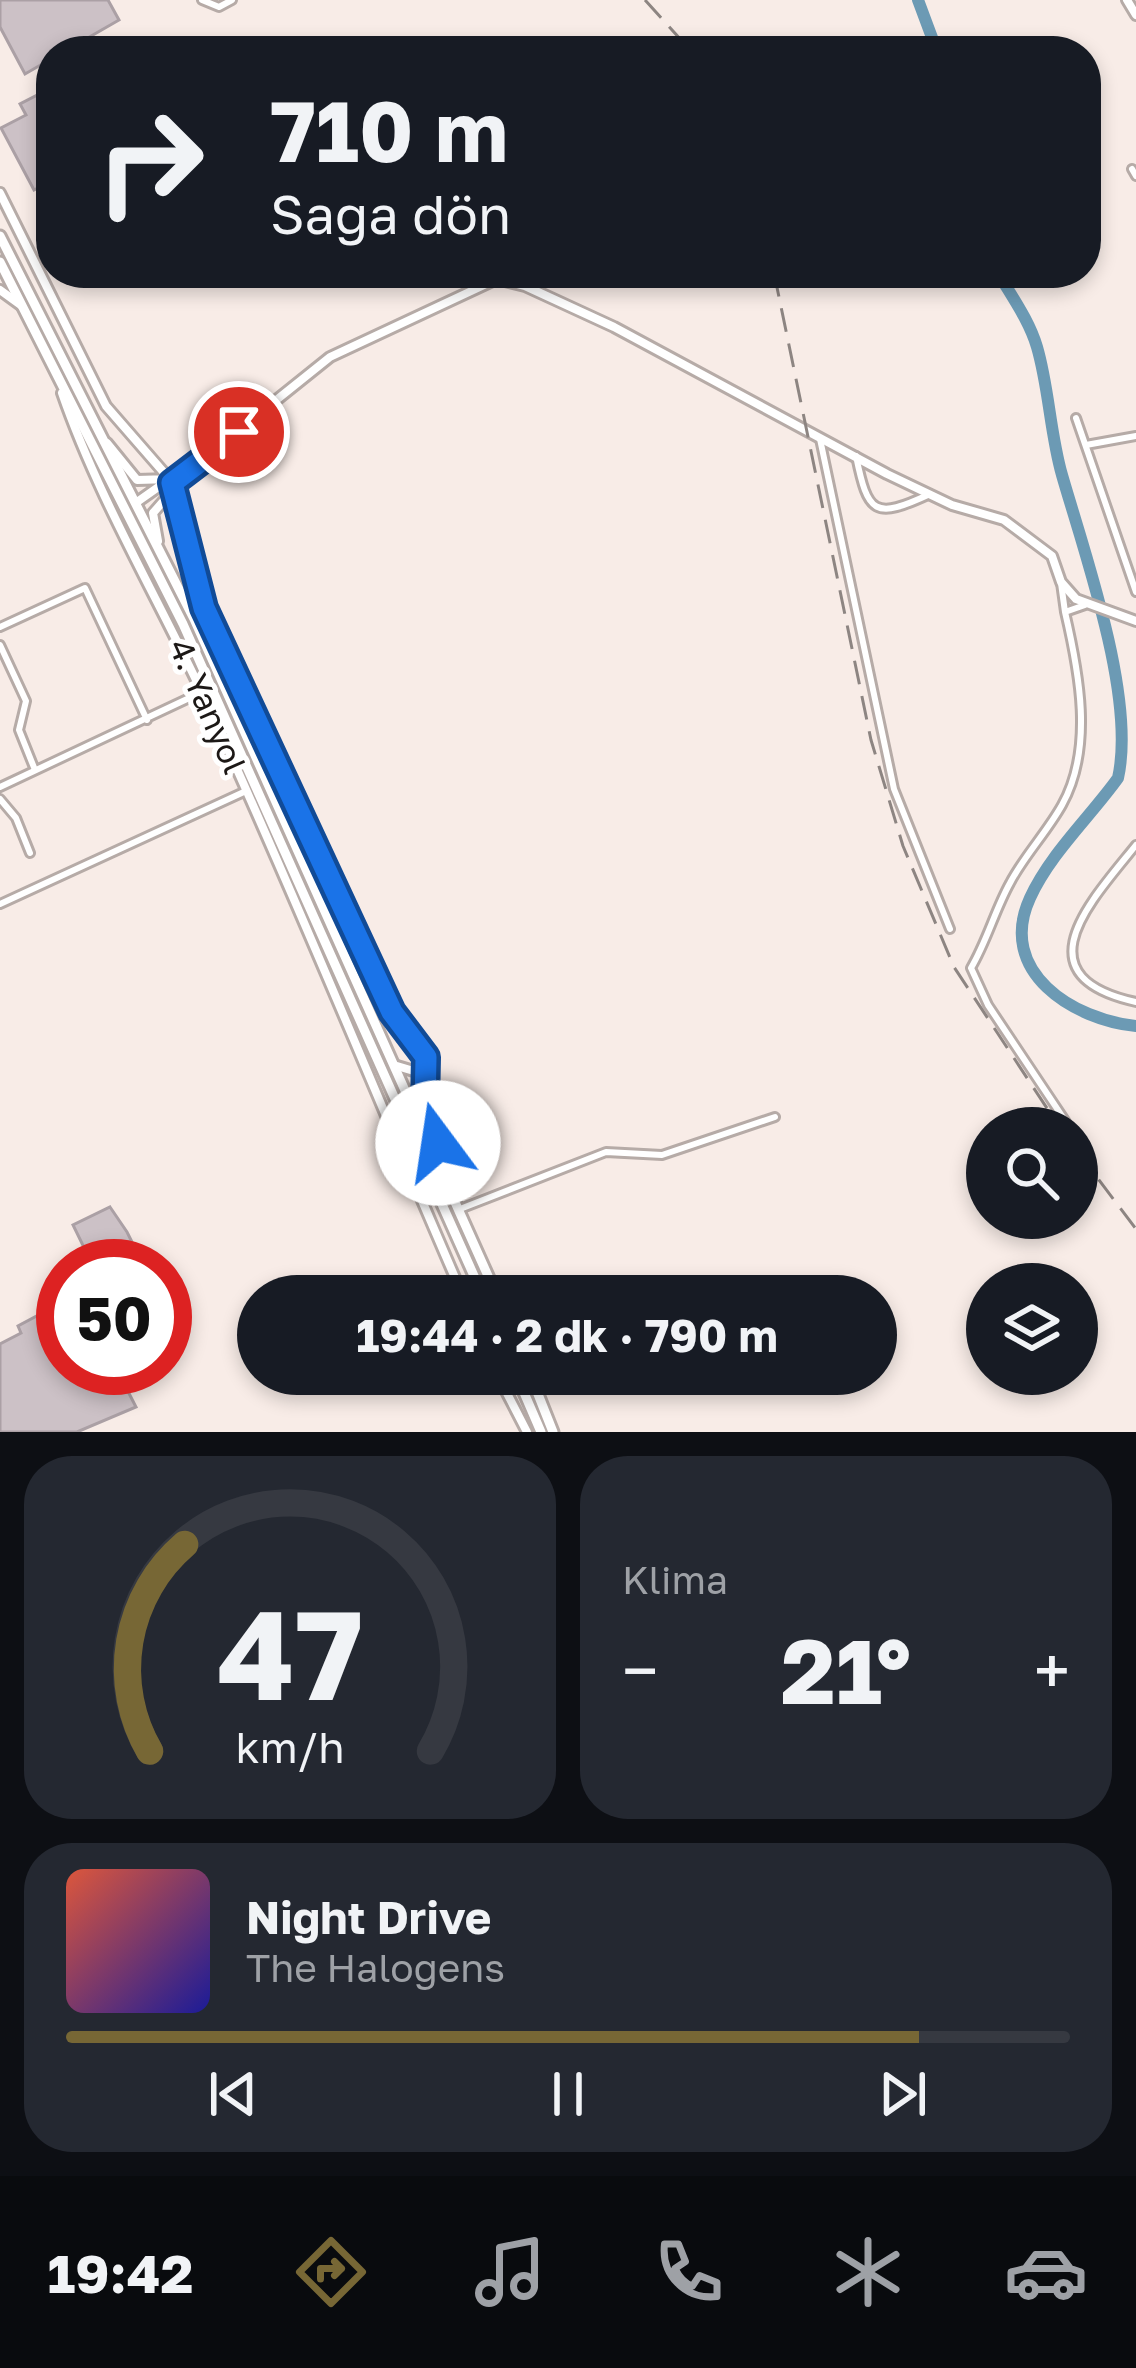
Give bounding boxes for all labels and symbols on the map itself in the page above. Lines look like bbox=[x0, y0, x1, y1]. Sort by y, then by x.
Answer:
pin bbox=[188, 381, 290, 483]
street label: 4. Yanyol bbox=[162, 632, 255, 779]
position arrow bbox=[375, 1080, 501, 1206]
speed limit sign: 50 bbox=[36, 1239, 192, 1395]

